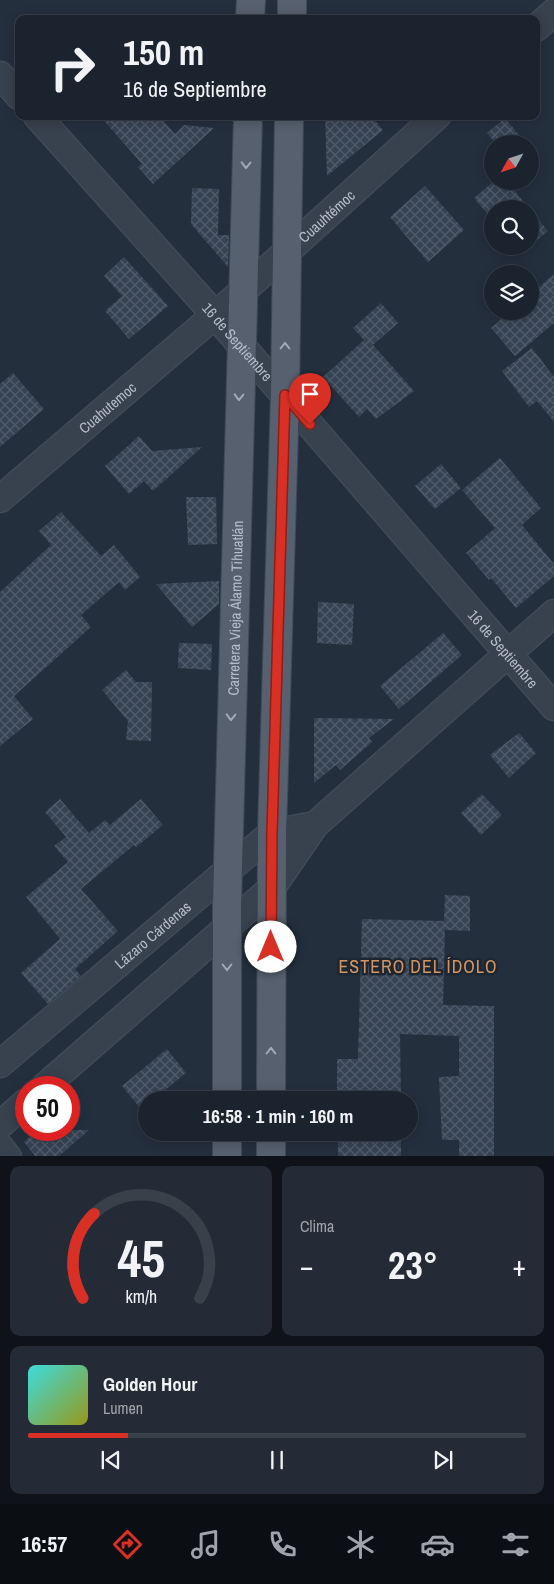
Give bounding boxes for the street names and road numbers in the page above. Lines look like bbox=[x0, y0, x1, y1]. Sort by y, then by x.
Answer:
street label: Cuauhtémoc bbox=[293, 185, 359, 247]
street label: 16 de Septiembre bbox=[198, 298, 278, 385]
street label: Cuahutemoc bbox=[74, 377, 140, 438]
street label: Carretera Vieja Álamo Tihuatlán bbox=[222, 520, 248, 696]
street label: 16 de Septiembre bbox=[464, 605, 544, 693]
street label: Lázaro Cárdenas bbox=[110, 896, 195, 973]

